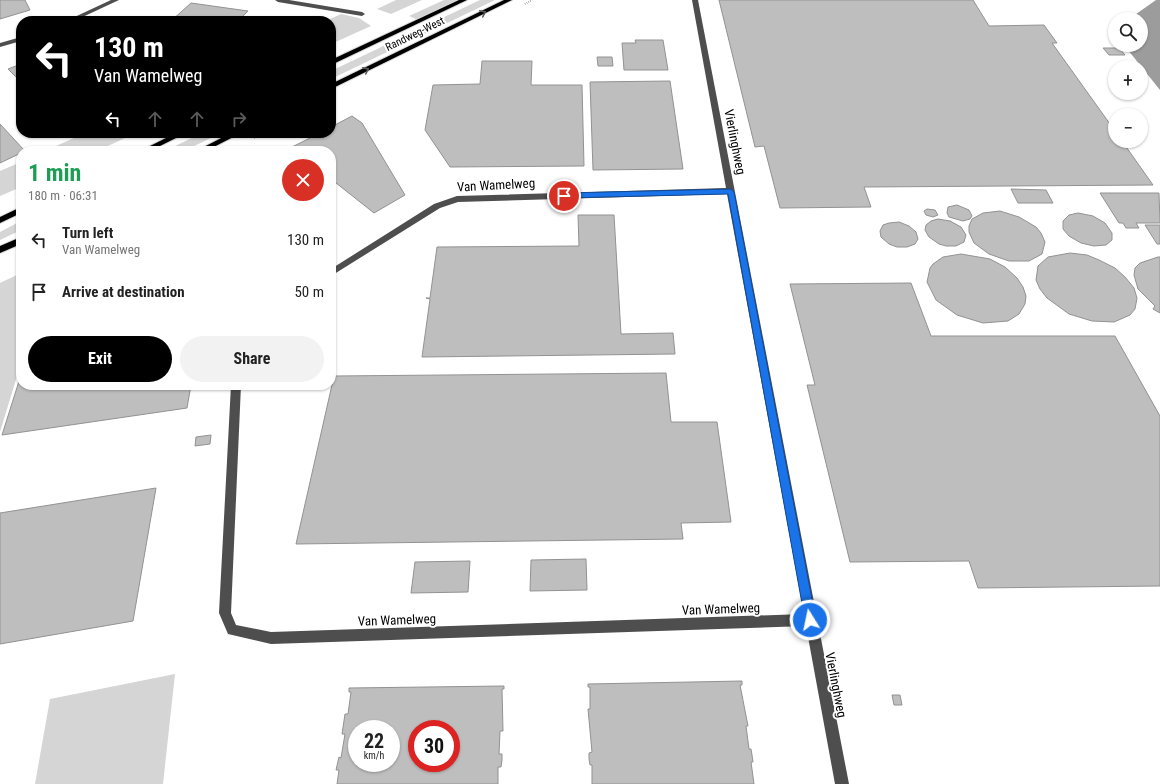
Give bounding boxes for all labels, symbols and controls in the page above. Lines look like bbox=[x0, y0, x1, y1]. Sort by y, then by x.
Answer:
one-way arrow bbox=[479, 10, 486, 18]
map controls bbox=[1108, 12, 1148, 148]
button: search bbox=[1108, 12, 1148, 52]
street label: Randweg-West bbox=[383, 14, 447, 54]
text: 130 m bbox=[94, 31, 164, 64]
icon: left bbox=[28, 32, 80, 84]
button: + bbox=[1108, 60, 1148, 100]
text: Van Wamelweg bbox=[94, 65, 202, 86]
one-way arrow bbox=[362, 67, 369, 75]
icon: left bbox=[102, 108, 124, 130]
icon: ahead bbox=[144, 108, 166, 130]
icon: ahead bbox=[186, 108, 208, 130]
icon: right bbox=[228, 108, 250, 130]
street label: Vierlinghweg bbox=[721, 108, 749, 176]
button: − bbox=[1108, 108, 1148, 148]
text: 1 min bbox=[28, 159, 81, 187]
button: close bbox=[282, 159, 324, 201]
street label: Van Wamelweg bbox=[457, 175, 535, 195]
pin bbox=[547, 179, 581, 213]
icon: arrive bbox=[553, 185, 575, 207]
text: 180 m · 06:31 bbox=[28, 188, 98, 203]
text: Turn left bbox=[62, 224, 113, 242]
icon: left bbox=[28, 229, 50, 251]
text: 130 m bbox=[287, 231, 324, 249]
text: Van Wamelweg bbox=[62, 242, 140, 257]
icon: arrive bbox=[28, 281, 50, 303]
text: Arrive at destination bbox=[62, 283, 185, 301]
text: 50 m bbox=[294, 283, 324, 301]
button: Exit bbox=[28, 336, 172, 382]
button: Share bbox=[180, 336, 324, 382]
position arrow bbox=[789, 599, 831, 641]
street label: Van Wamelweg bbox=[682, 600, 760, 618]
street label: Van Wamelweg bbox=[358, 611, 436, 629]
street label: Vierlinghweg bbox=[822, 651, 850, 719]
speed limit sign: 30 bbox=[408, 720, 460, 772]
text: 22 bbox=[364, 729, 384, 753]
text: km/h bbox=[364, 750, 384, 761]

